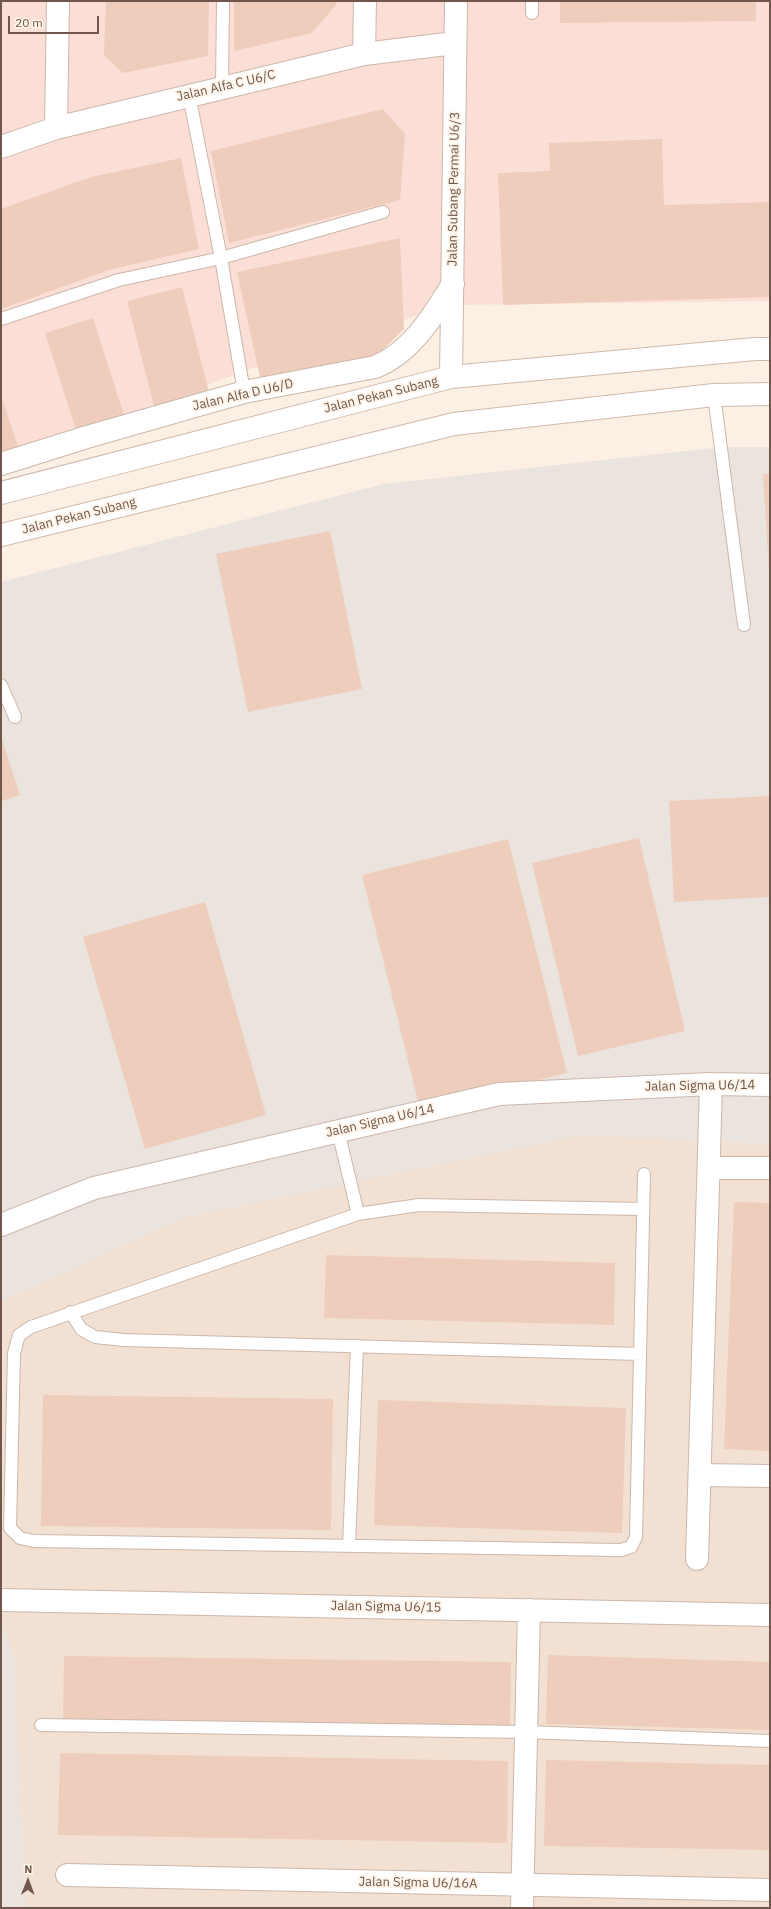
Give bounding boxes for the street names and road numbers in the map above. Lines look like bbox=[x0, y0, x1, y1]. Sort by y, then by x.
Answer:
street label: Jalan Alfa C U6/C bbox=[175, 67, 277, 105]
street label: Jalan Subang Permai U6/3 bbox=[445, 111, 463, 267]
street label: Jalan Pekan Subang bbox=[322, 373, 440, 417]
street label: Jalan Alfa D U6/D bbox=[191, 376, 295, 414]
street label: Jalan Pekan Subang bbox=[20, 494, 138, 538]
street label: Jalan Sigma U6/14 bbox=[645, 1077, 755, 1095]
street label: Jalan Sigma U6/14 bbox=[324, 1101, 436, 1141]
street label: Jalan Sigma U6/15 bbox=[331, 1598, 441, 1616]
street label: Jalan Sigma U6/16A bbox=[358, 1874, 478, 1892]

